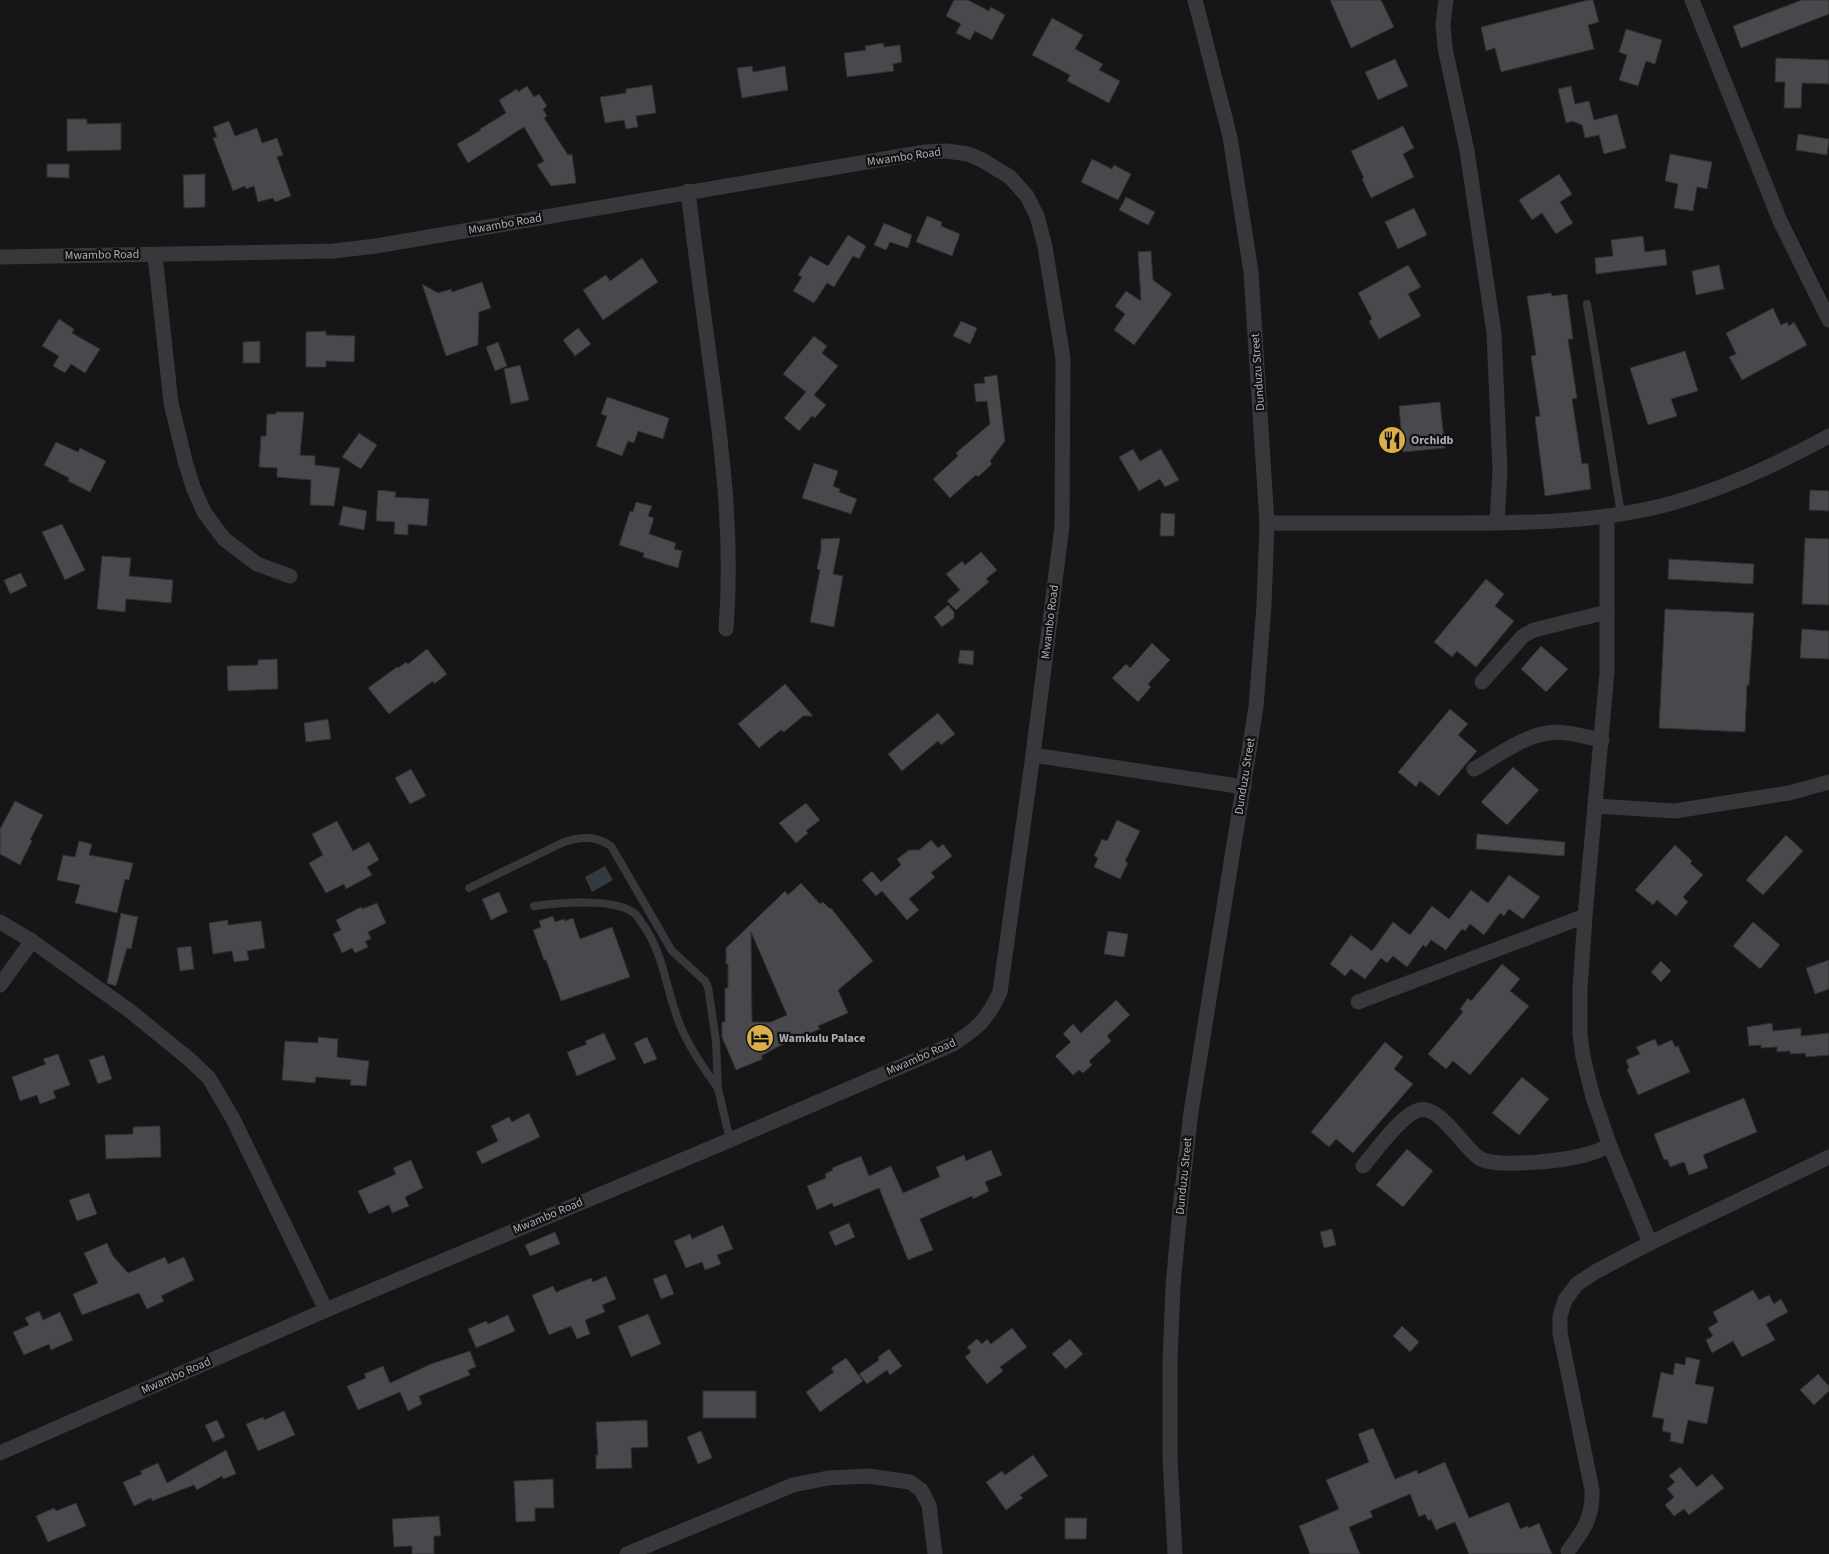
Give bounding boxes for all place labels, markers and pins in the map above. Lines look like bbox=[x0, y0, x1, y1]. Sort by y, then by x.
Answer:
restaurant icon: Orchidb bbox=[1377, 425, 1407, 455]
place label: Orchidb bbox=[1411, 432, 1454, 449]
hotel icon: Wamkulu Palace bbox=[745, 1023, 775, 1053]
place label: Wamkulu Palace bbox=[779, 1030, 865, 1047]

